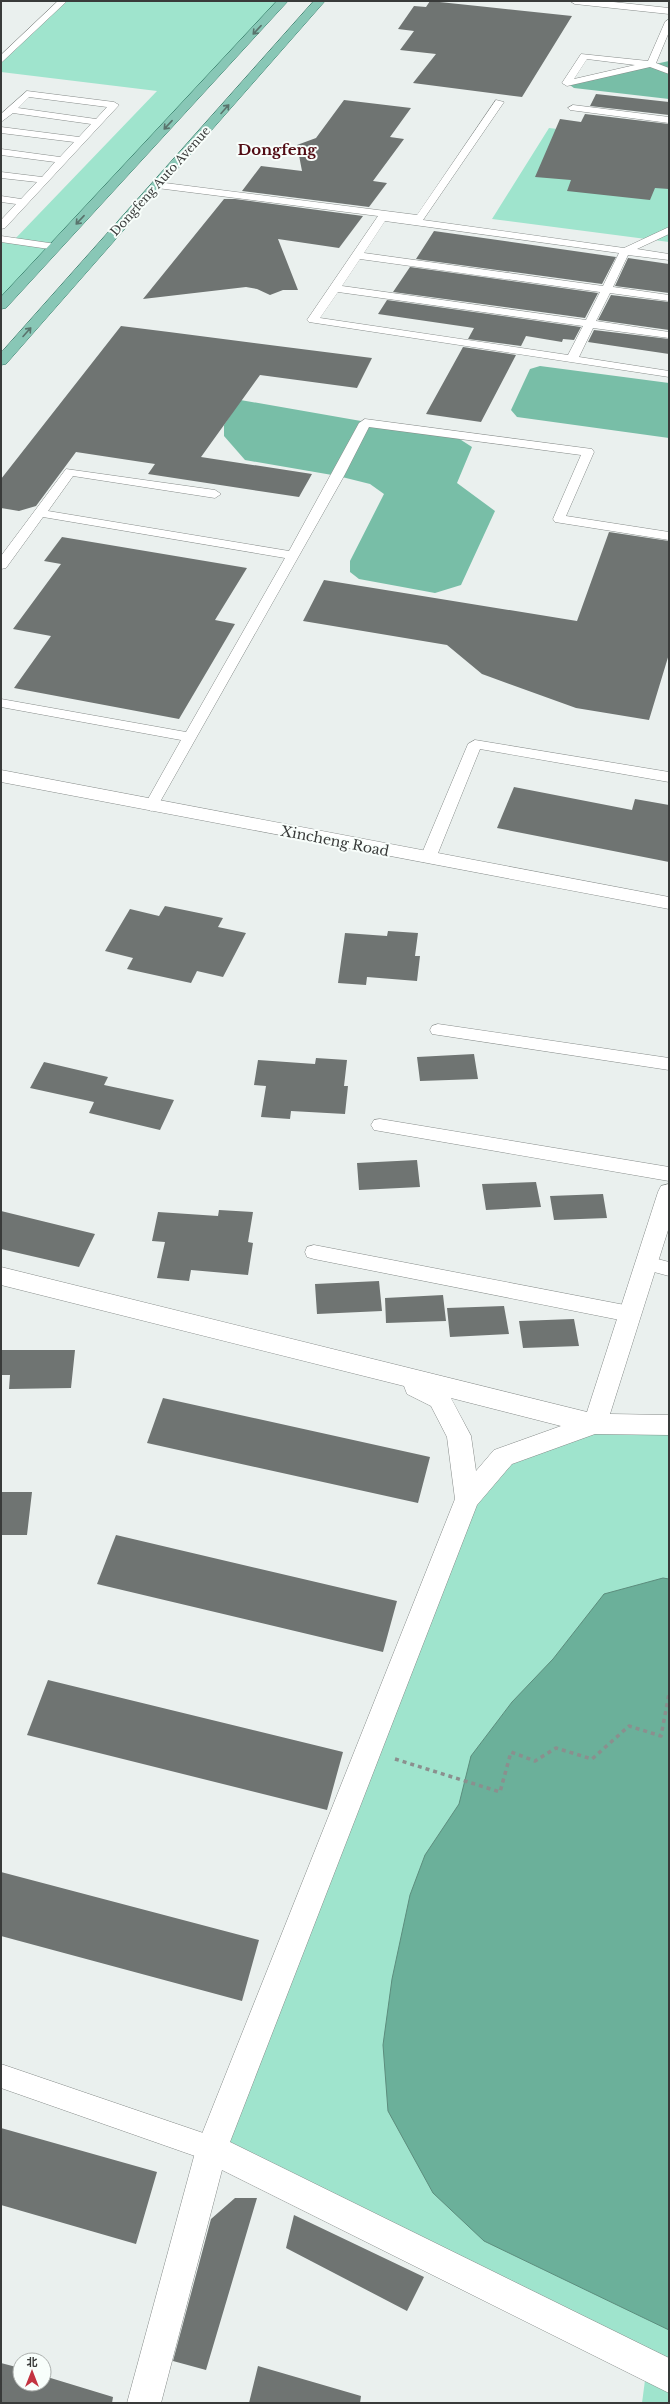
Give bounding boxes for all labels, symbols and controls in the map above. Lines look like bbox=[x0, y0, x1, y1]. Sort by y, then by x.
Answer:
one-way arrow bbox=[253, 24, 262, 34]
one-way arrow bbox=[220, 103, 229, 114]
one-way arrow bbox=[164, 120, 173, 130]
street label: Dongfeng Auto Avenue bbox=[107, 123, 213, 239]
district label: Dongfeng bbox=[237, 140, 317, 159]
one-way arrow bbox=[75, 215, 85, 225]
one-way arrow bbox=[22, 327, 31, 337]
street label: Xincheng Road bbox=[279, 822, 391, 860]
north arrow bbox=[12, 2352, 52, 2392]
text: 北 bbox=[27, 2355, 38, 2369]

